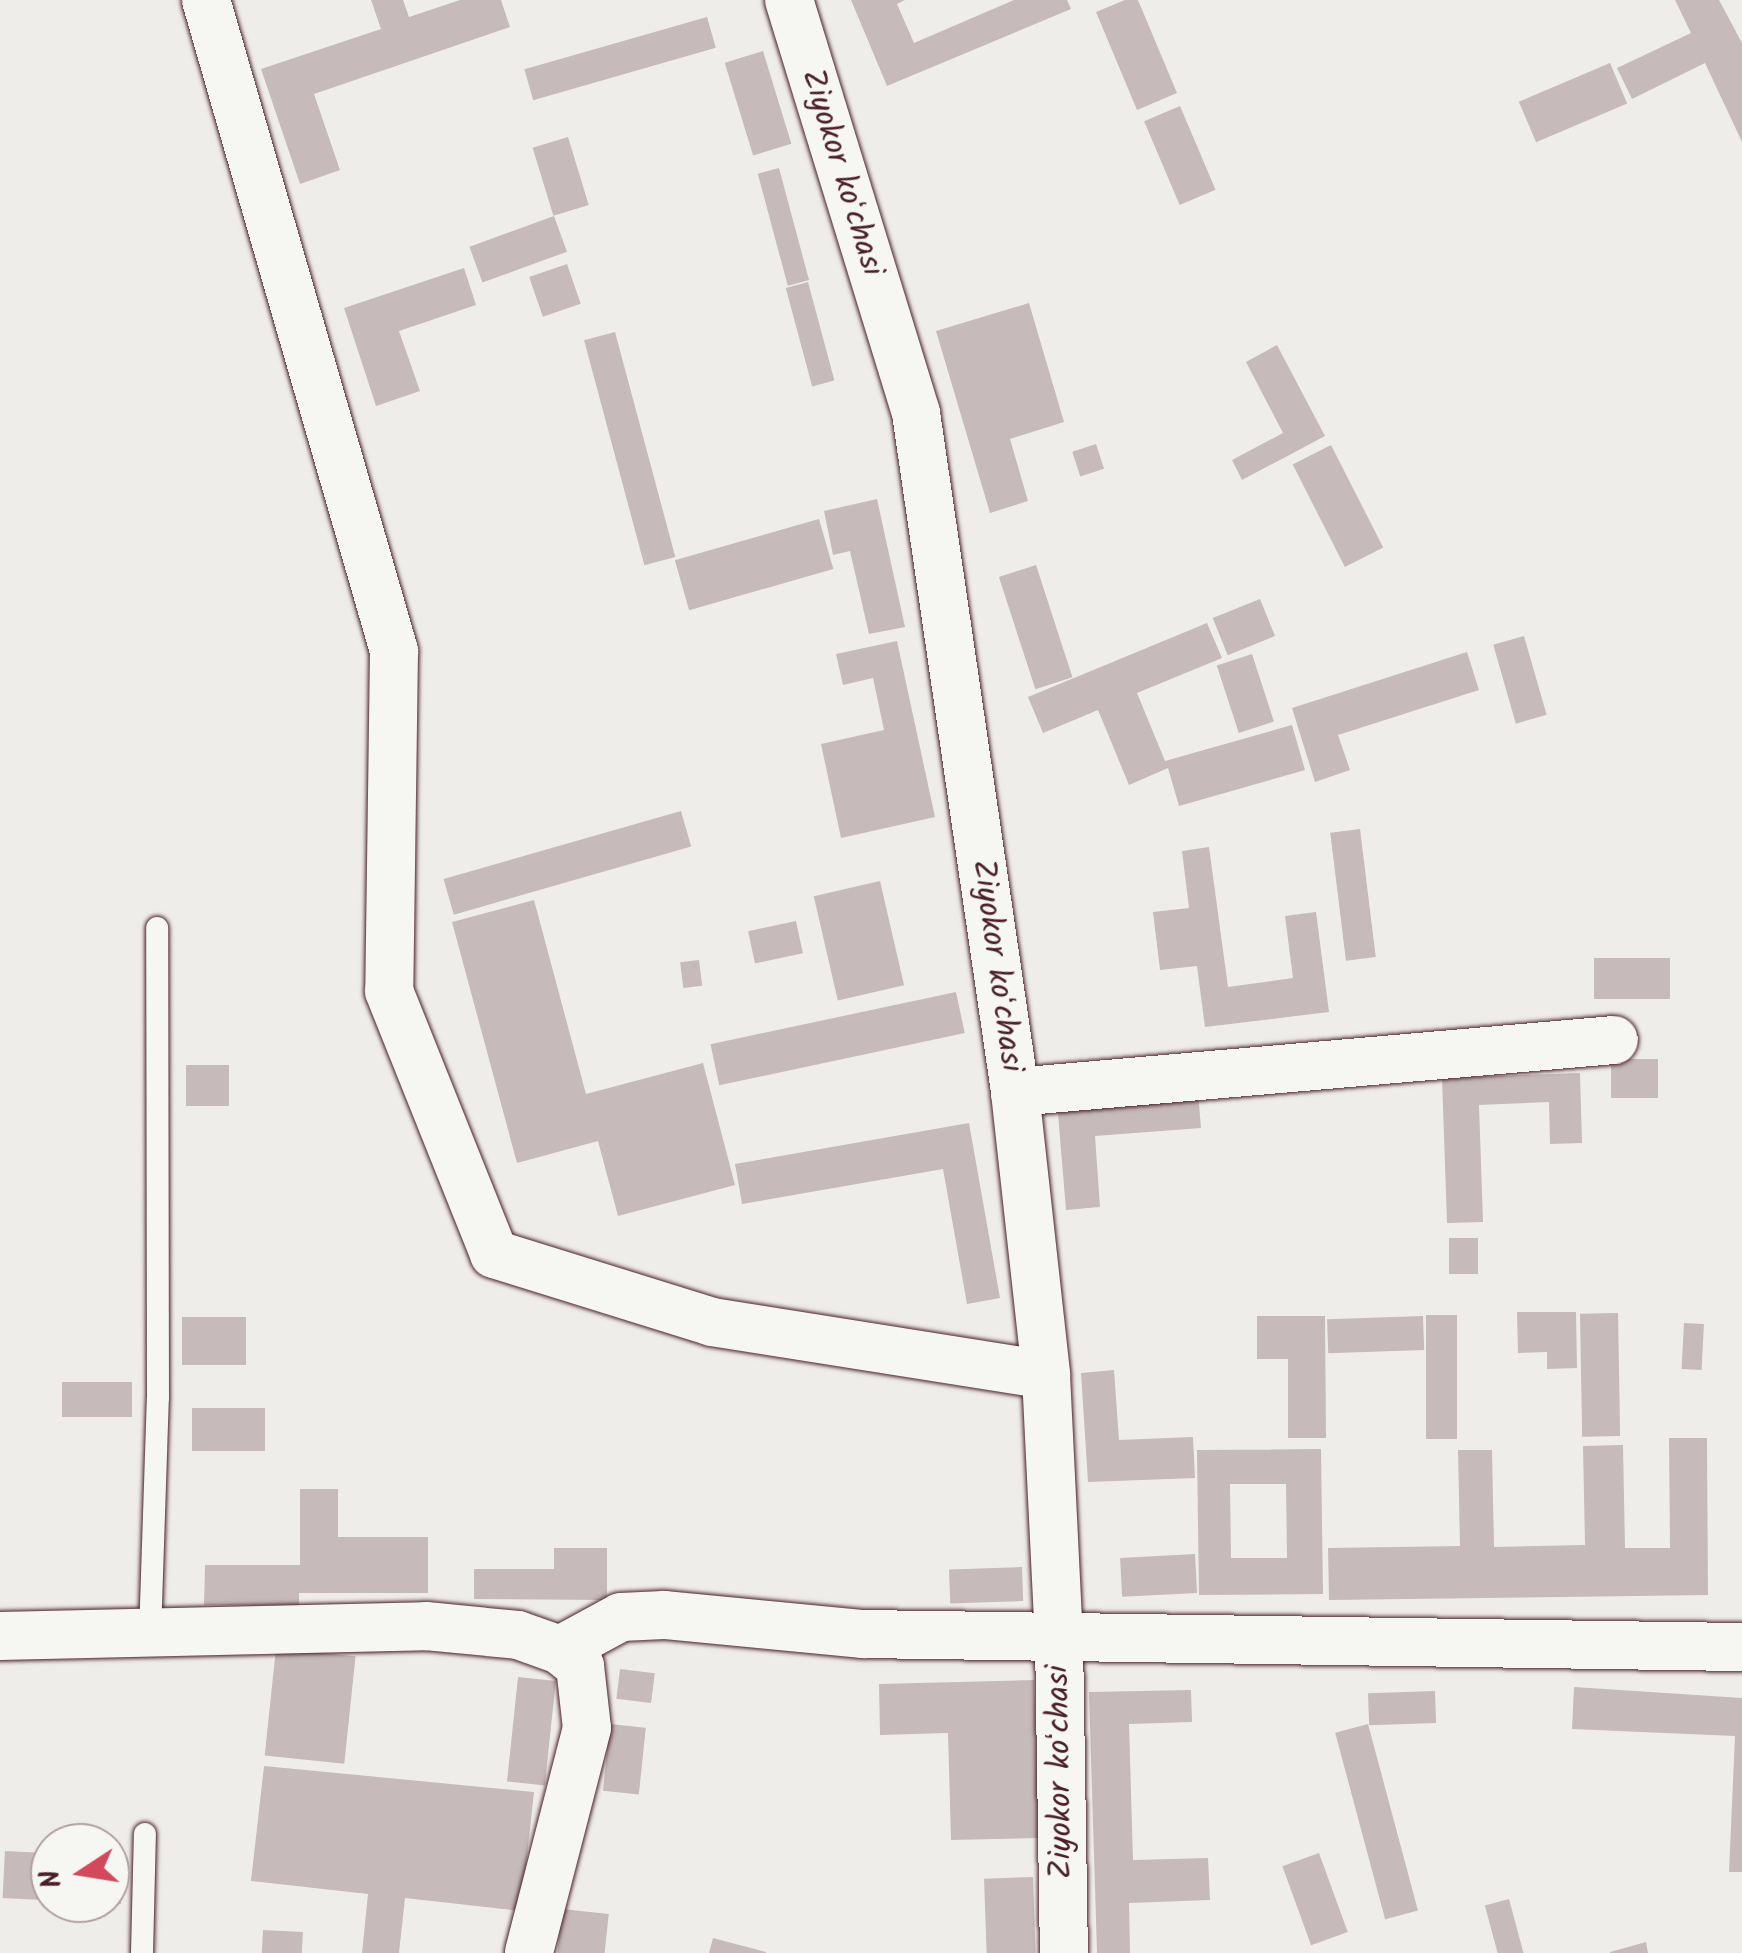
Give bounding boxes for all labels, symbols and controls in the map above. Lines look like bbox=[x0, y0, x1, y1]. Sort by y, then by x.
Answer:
street label: Ziyokor koʻchasi bbox=[791, 65, 891, 281]
street label: Ziyokor koʻchasi bbox=[962, 857, 1030, 1075]
street label: Ziyokor koʻchasi bbox=[1040, 1665, 1082, 1879]
north arrow bbox=[30, 1823, 130, 1923]
text: N bbox=[28, 1866, 76, 1892]

